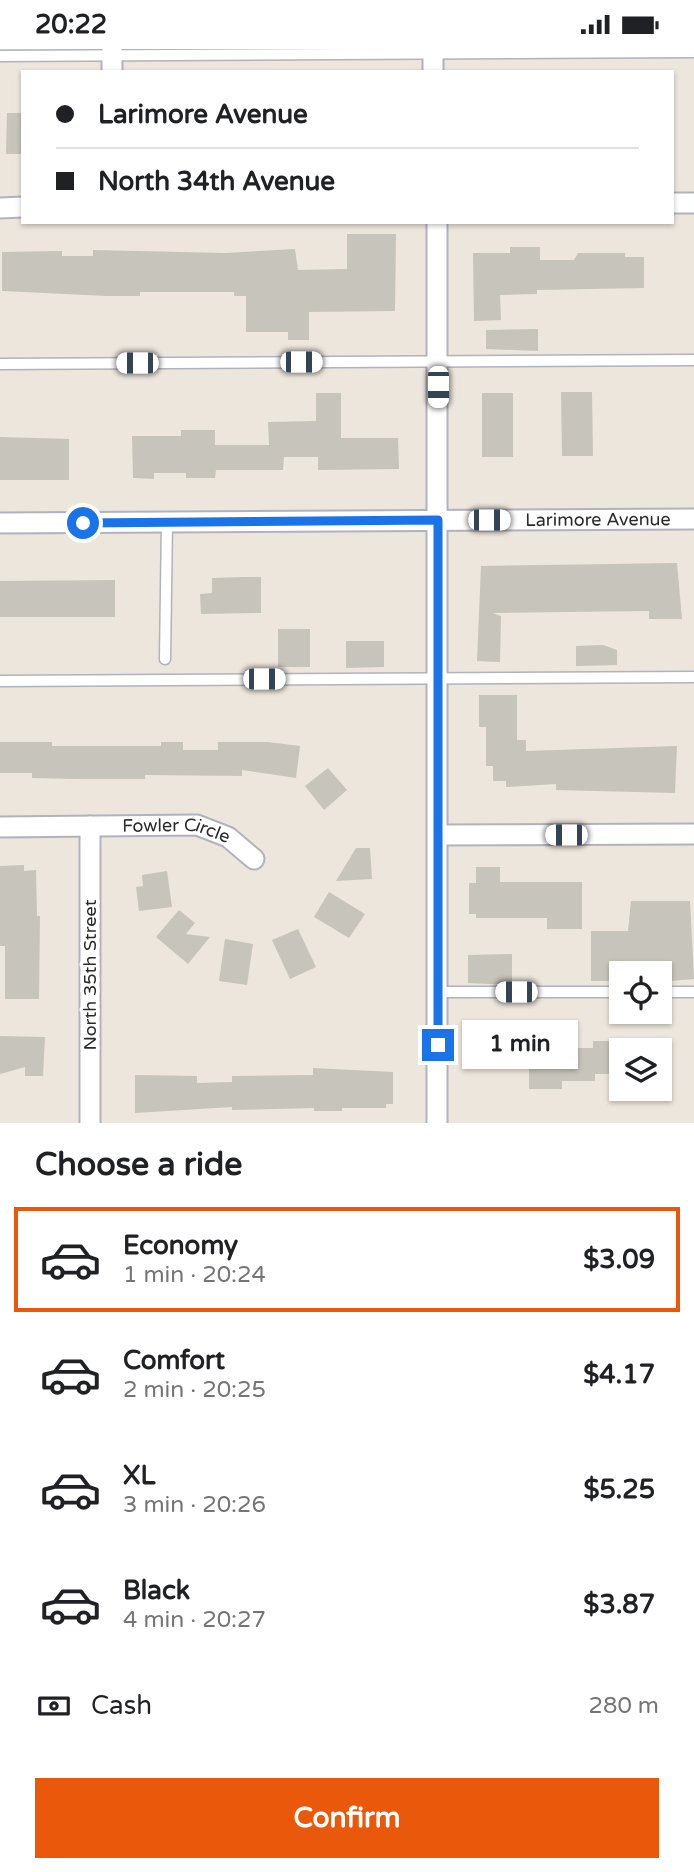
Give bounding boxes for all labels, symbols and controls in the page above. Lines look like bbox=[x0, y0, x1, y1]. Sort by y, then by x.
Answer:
text: 20:22 bbox=[35, 9, 107, 40]
text: Larimore Avenue bbox=[98, 99, 308, 130]
text: North 34th Avenue bbox=[98, 166, 335, 197]
car bbox=[281, 352, 323, 373]
car bbox=[117, 353, 159, 374]
car bbox=[428, 366, 449, 408]
route start bbox=[67, 507, 99, 539]
street label: Larimore Avenue bbox=[525, 508, 671, 531]
car bbox=[469, 510, 511, 531]
car bbox=[244, 669, 286, 690]
street label: Fowler Circle bbox=[122, 814, 233, 848]
car bbox=[546, 825, 588, 846]
street label: North 35th Street bbox=[79, 899, 101, 1051]
map controls bbox=[609, 961, 672, 1101]
button: locate bbox=[609, 961, 672, 1024]
car bbox=[496, 982, 538, 1003]
callout: 1 min bbox=[462, 1021, 578, 1069]
route end bbox=[422, 1029, 454, 1061]
text: 1 min bbox=[489, 1030, 551, 1058]
button: layers bbox=[609, 1038, 672, 1101]
text: Choose a ride bbox=[35, 1146, 242, 1184]
icon: car bbox=[39, 1228, 102, 1291]
text: Economy bbox=[123, 1230, 238, 1261]
text: $3.09 bbox=[583, 1244, 655, 1275]
text: 1 min · 20:24 bbox=[123, 1261, 266, 1289]
icon: car bbox=[39, 1343, 102, 1406]
text: Comfort bbox=[123, 1345, 225, 1376]
text: $4.17 bbox=[583, 1359, 655, 1390]
text: 2 min · 20:25 bbox=[123, 1376, 266, 1404]
icon: car bbox=[39, 1458, 102, 1521]
text: XL bbox=[123, 1460, 155, 1491]
text: $5.25 bbox=[583, 1474, 655, 1505]
text: 3 min · 20:26 bbox=[123, 1491, 266, 1519]
icon: car bbox=[39, 1573, 102, 1636]
text: Black bbox=[123, 1575, 190, 1606]
text: $3.87 bbox=[583, 1589, 655, 1620]
text: 4 min · 20:27 bbox=[123, 1606, 266, 1634]
icon: cash bbox=[35, 1687, 73, 1725]
text: Cash bbox=[91, 1690, 152, 1721]
text: 280 m bbox=[589, 1692, 659, 1720]
button: Confirm bbox=[35, 1778, 659, 1858]

